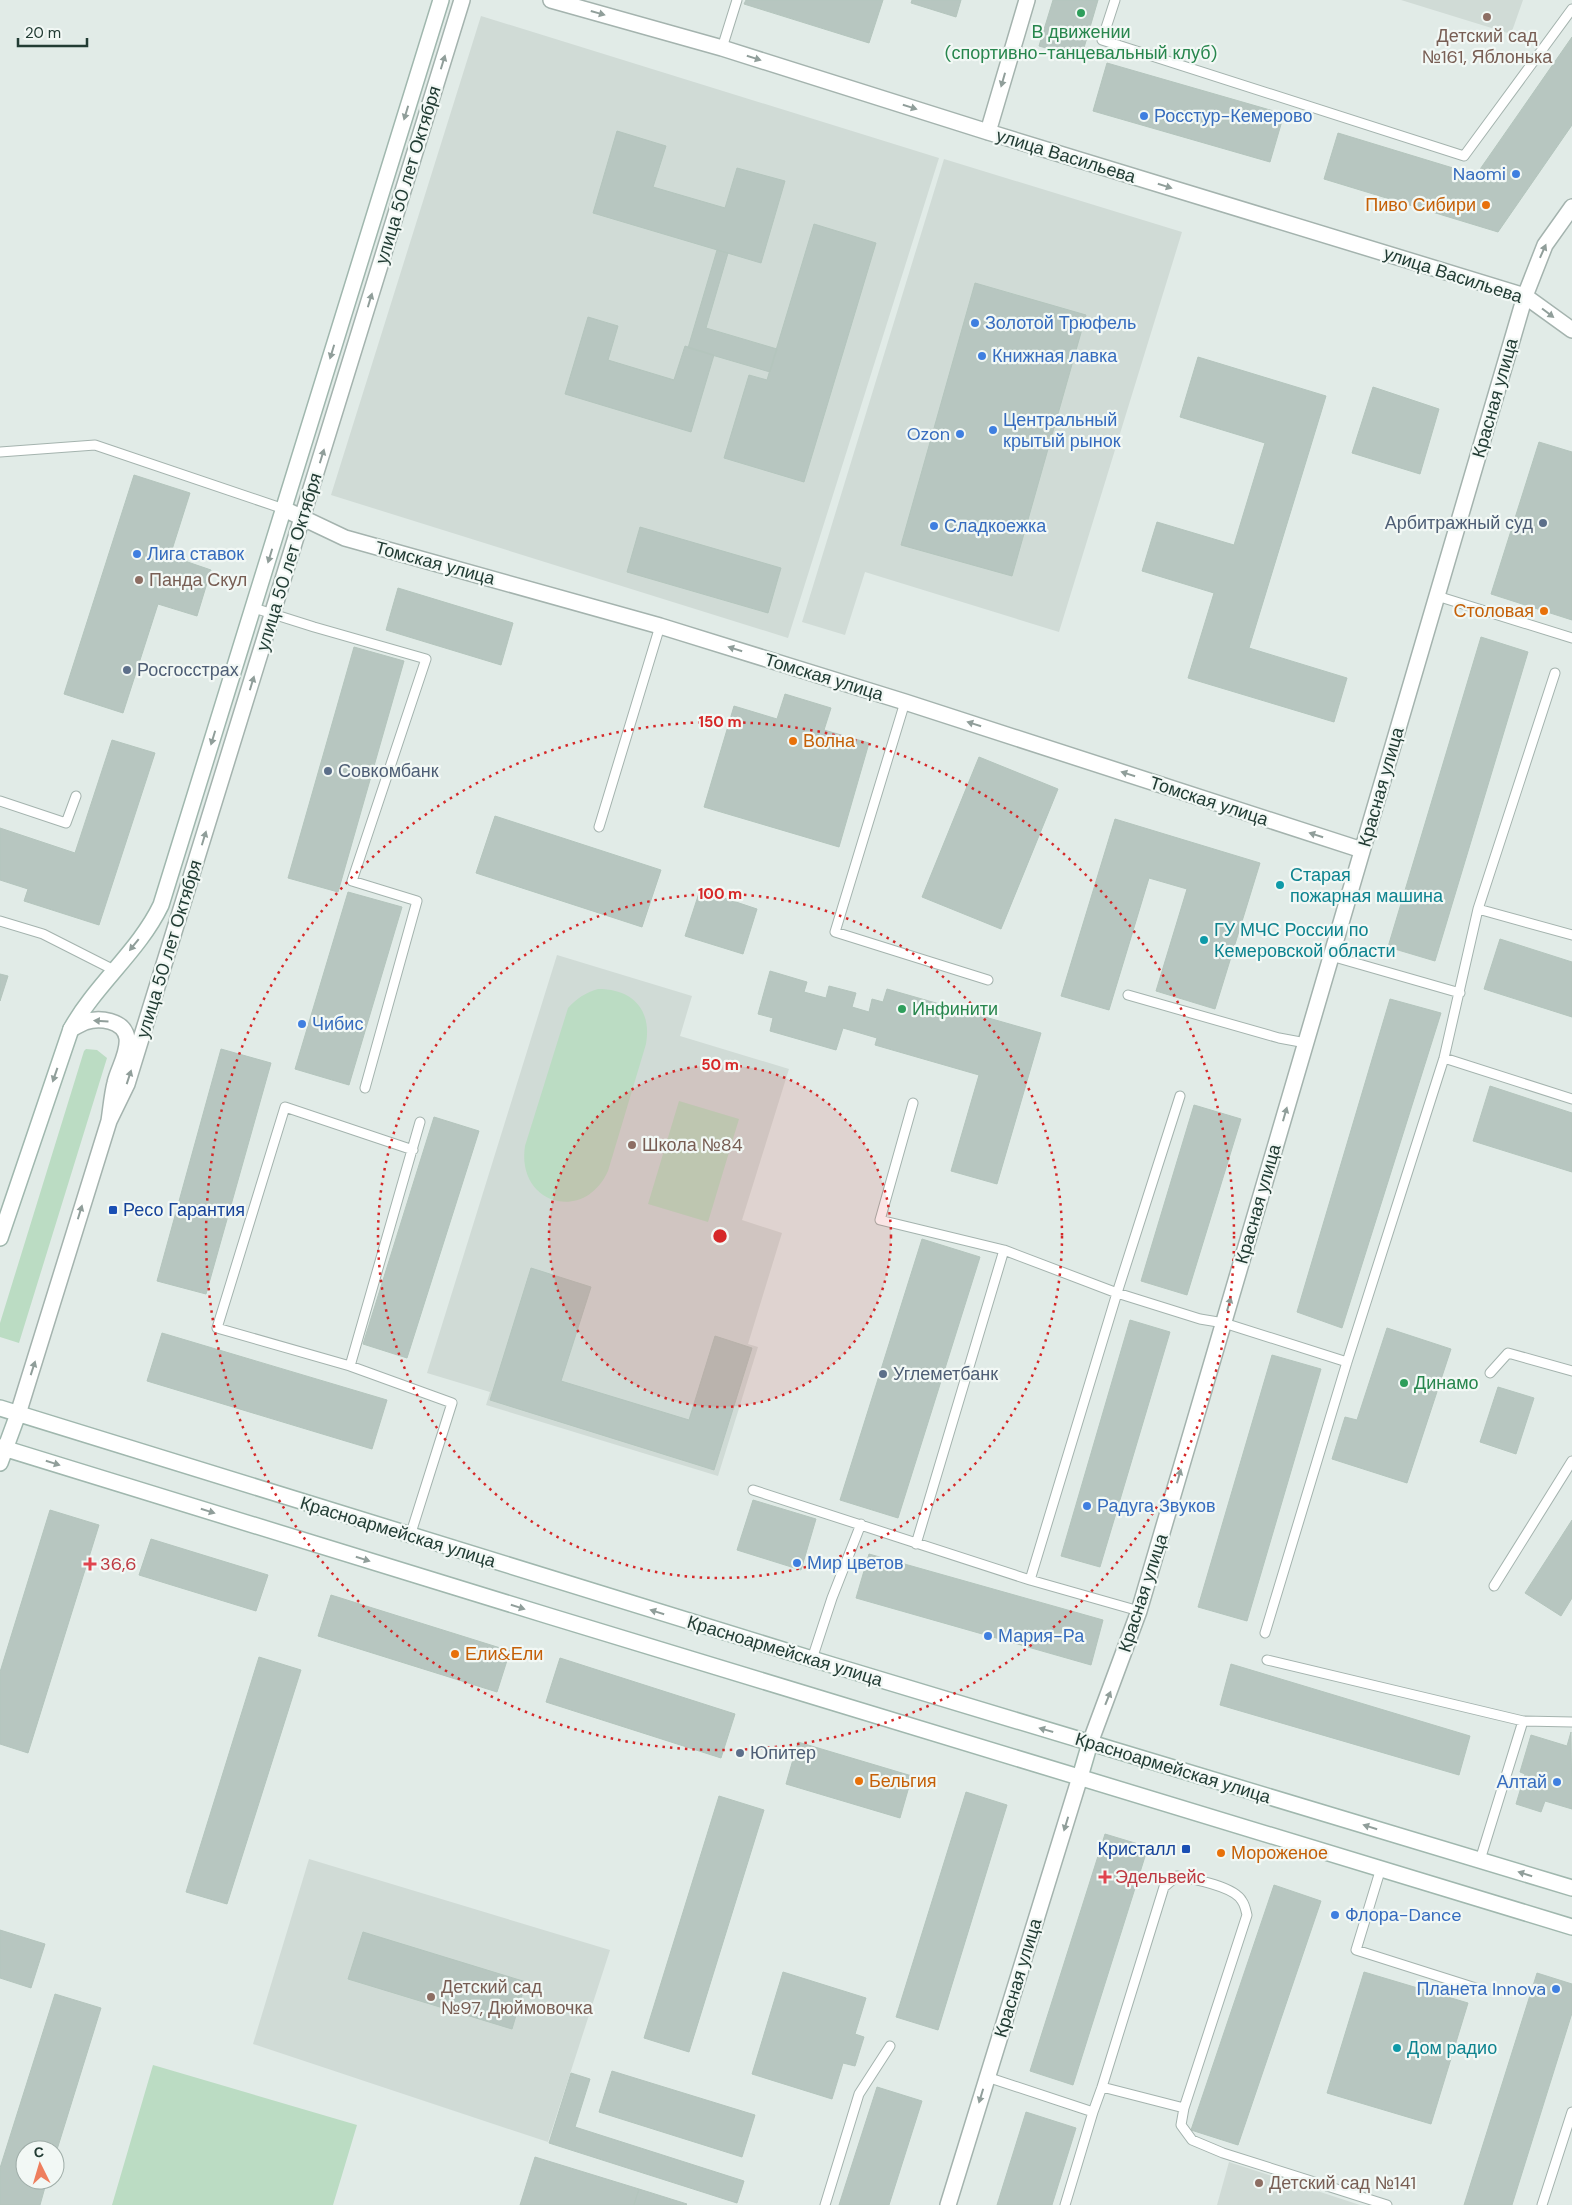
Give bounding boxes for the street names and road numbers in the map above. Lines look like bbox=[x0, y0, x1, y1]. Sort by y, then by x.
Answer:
street label: улица 50 лет Октября bbox=[369, 83, 447, 267]
street label: улица Васильева bbox=[993, 123, 1140, 189]
street label: улица Васильева bbox=[1381, 241, 1526, 309]
street label: Красная улица bbox=[1466, 334, 1524, 461]
street label: улица 50 лет Октября bbox=[250, 470, 328, 654]
street label: Томская улица bbox=[372, 535, 499, 591]
street label: Томская улица bbox=[762, 648, 887, 707]
street label: Красная улица bbox=[1352, 723, 1410, 850]
street label: Томская улица bbox=[1147, 771, 1272, 832]
street label: улица 50 лет Октября bbox=[130, 857, 208, 1041]
street label: Красная улица bbox=[1229, 1140, 1287, 1267]
street label: Красноармейская улица bbox=[297, 1491, 500, 1573]
street label: Красная улица bbox=[1113, 1530, 1174, 1655]
street label: Красноармейская улица bbox=[684, 1610, 887, 1692]
street label: Красноармейская улица bbox=[1072, 1727, 1275, 1809]
street label: Красная улица bbox=[988, 1915, 1048, 2041]

